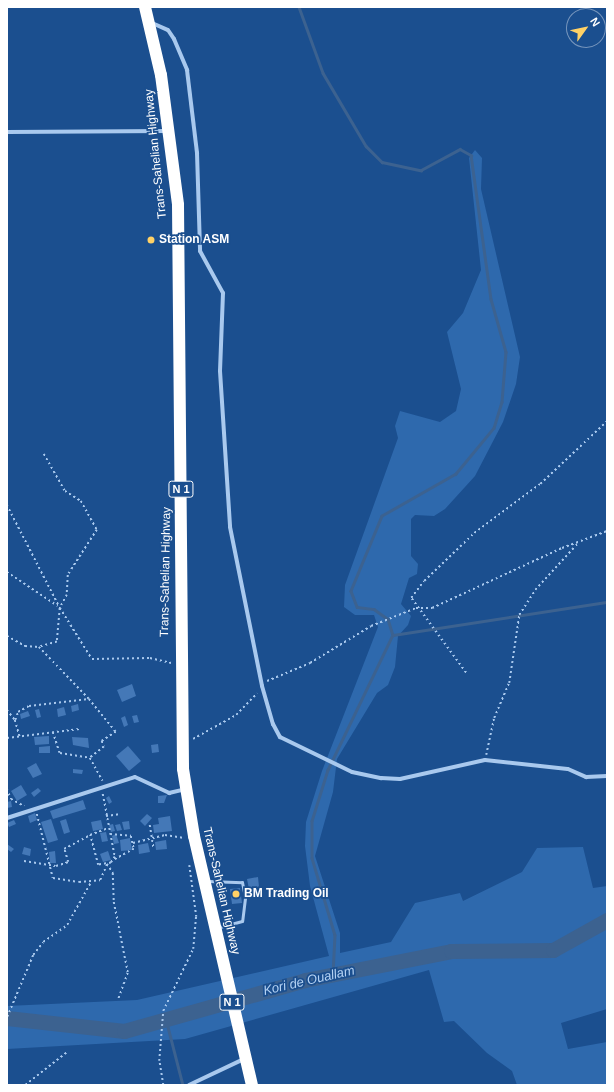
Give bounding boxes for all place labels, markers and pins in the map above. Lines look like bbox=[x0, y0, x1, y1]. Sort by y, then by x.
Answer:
place label: Station ASM bbox=[159, 233, 230, 247]
marker: Station ASM bbox=[146, 235, 156, 245]
place label: BM Trading Oil bbox=[244, 887, 329, 901]
marker: BM Trading Oil bbox=[231, 889, 241, 899]

